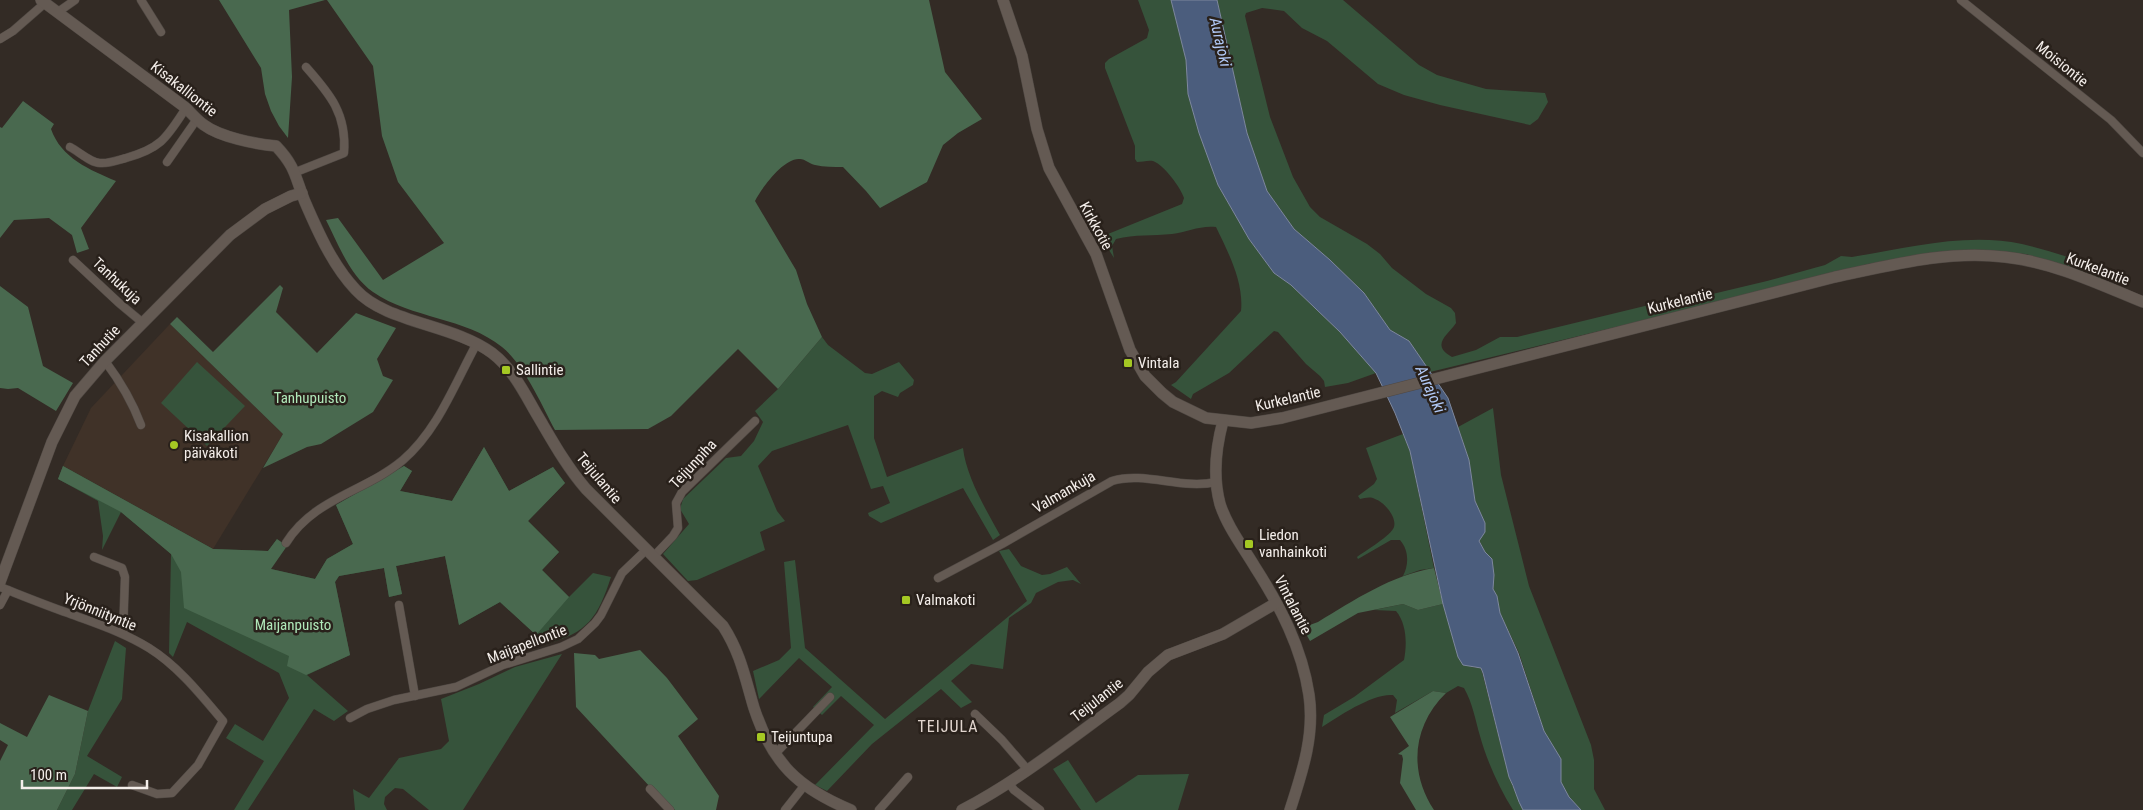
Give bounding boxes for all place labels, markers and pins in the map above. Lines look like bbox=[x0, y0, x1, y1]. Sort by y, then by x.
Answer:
place label: Vintala bbox=[1138, 354, 1179, 372]
marker: Vintala bbox=[1122, 357, 1134, 369]
place label: Sallintie bbox=[516, 361, 563, 379]
marker: Sallintie bbox=[500, 364, 512, 376]
place label: Kisakallion päiväkoti bbox=[184, 427, 249, 462]
marker: Kisakallion päiväkoti bbox=[168, 439, 180, 451]
place label: Liedon vanhainkoti bbox=[1259, 526, 1327, 561]
marker: Liedon vanhainkoti bbox=[1243, 538, 1255, 550]
place label: Valmakoti bbox=[916, 591, 975, 609]
marker: Valmakoti bbox=[900, 594, 912, 606]
place label: Teijuntupa bbox=[771, 728, 833, 746]
marker: Teijuntupa bbox=[755, 731, 767, 743]

